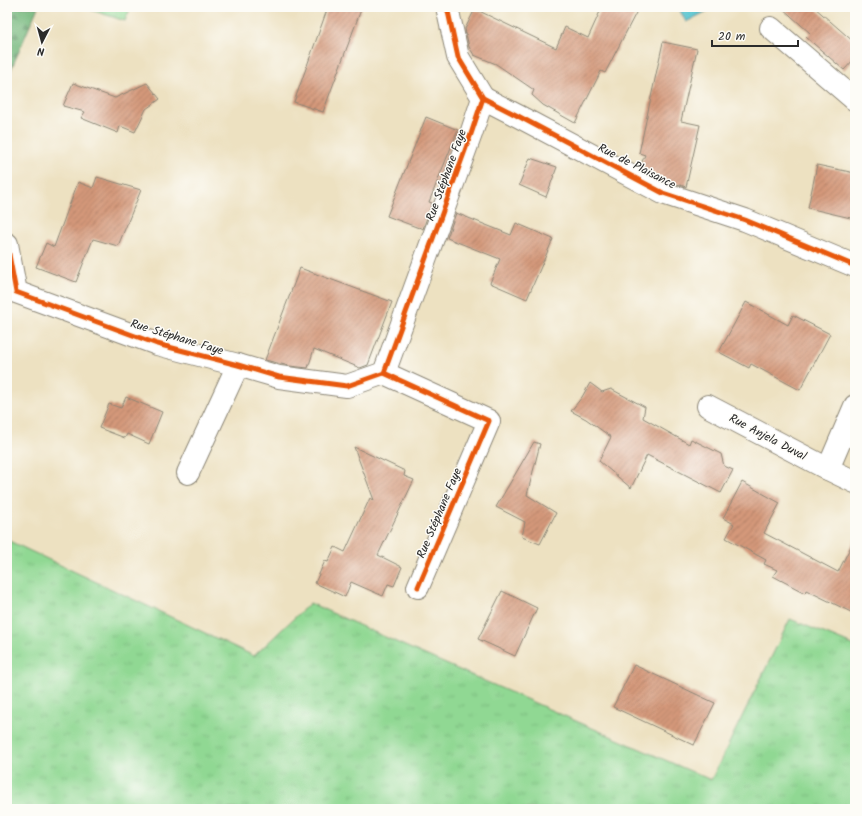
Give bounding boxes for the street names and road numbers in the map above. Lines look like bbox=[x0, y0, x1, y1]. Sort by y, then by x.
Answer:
street label: Rue Stéphane Faye bbox=[421, 126, 472, 224]
street label: Rue de Plaisance bbox=[595, 139, 679, 194]
street label: Rue Stéphane Faye bbox=[128, 314, 226, 361]
street label: Rue Anjela Duval bbox=[725, 409, 810, 466]
street label: Rue Stéphane Faye bbox=[412, 464, 467, 561]

